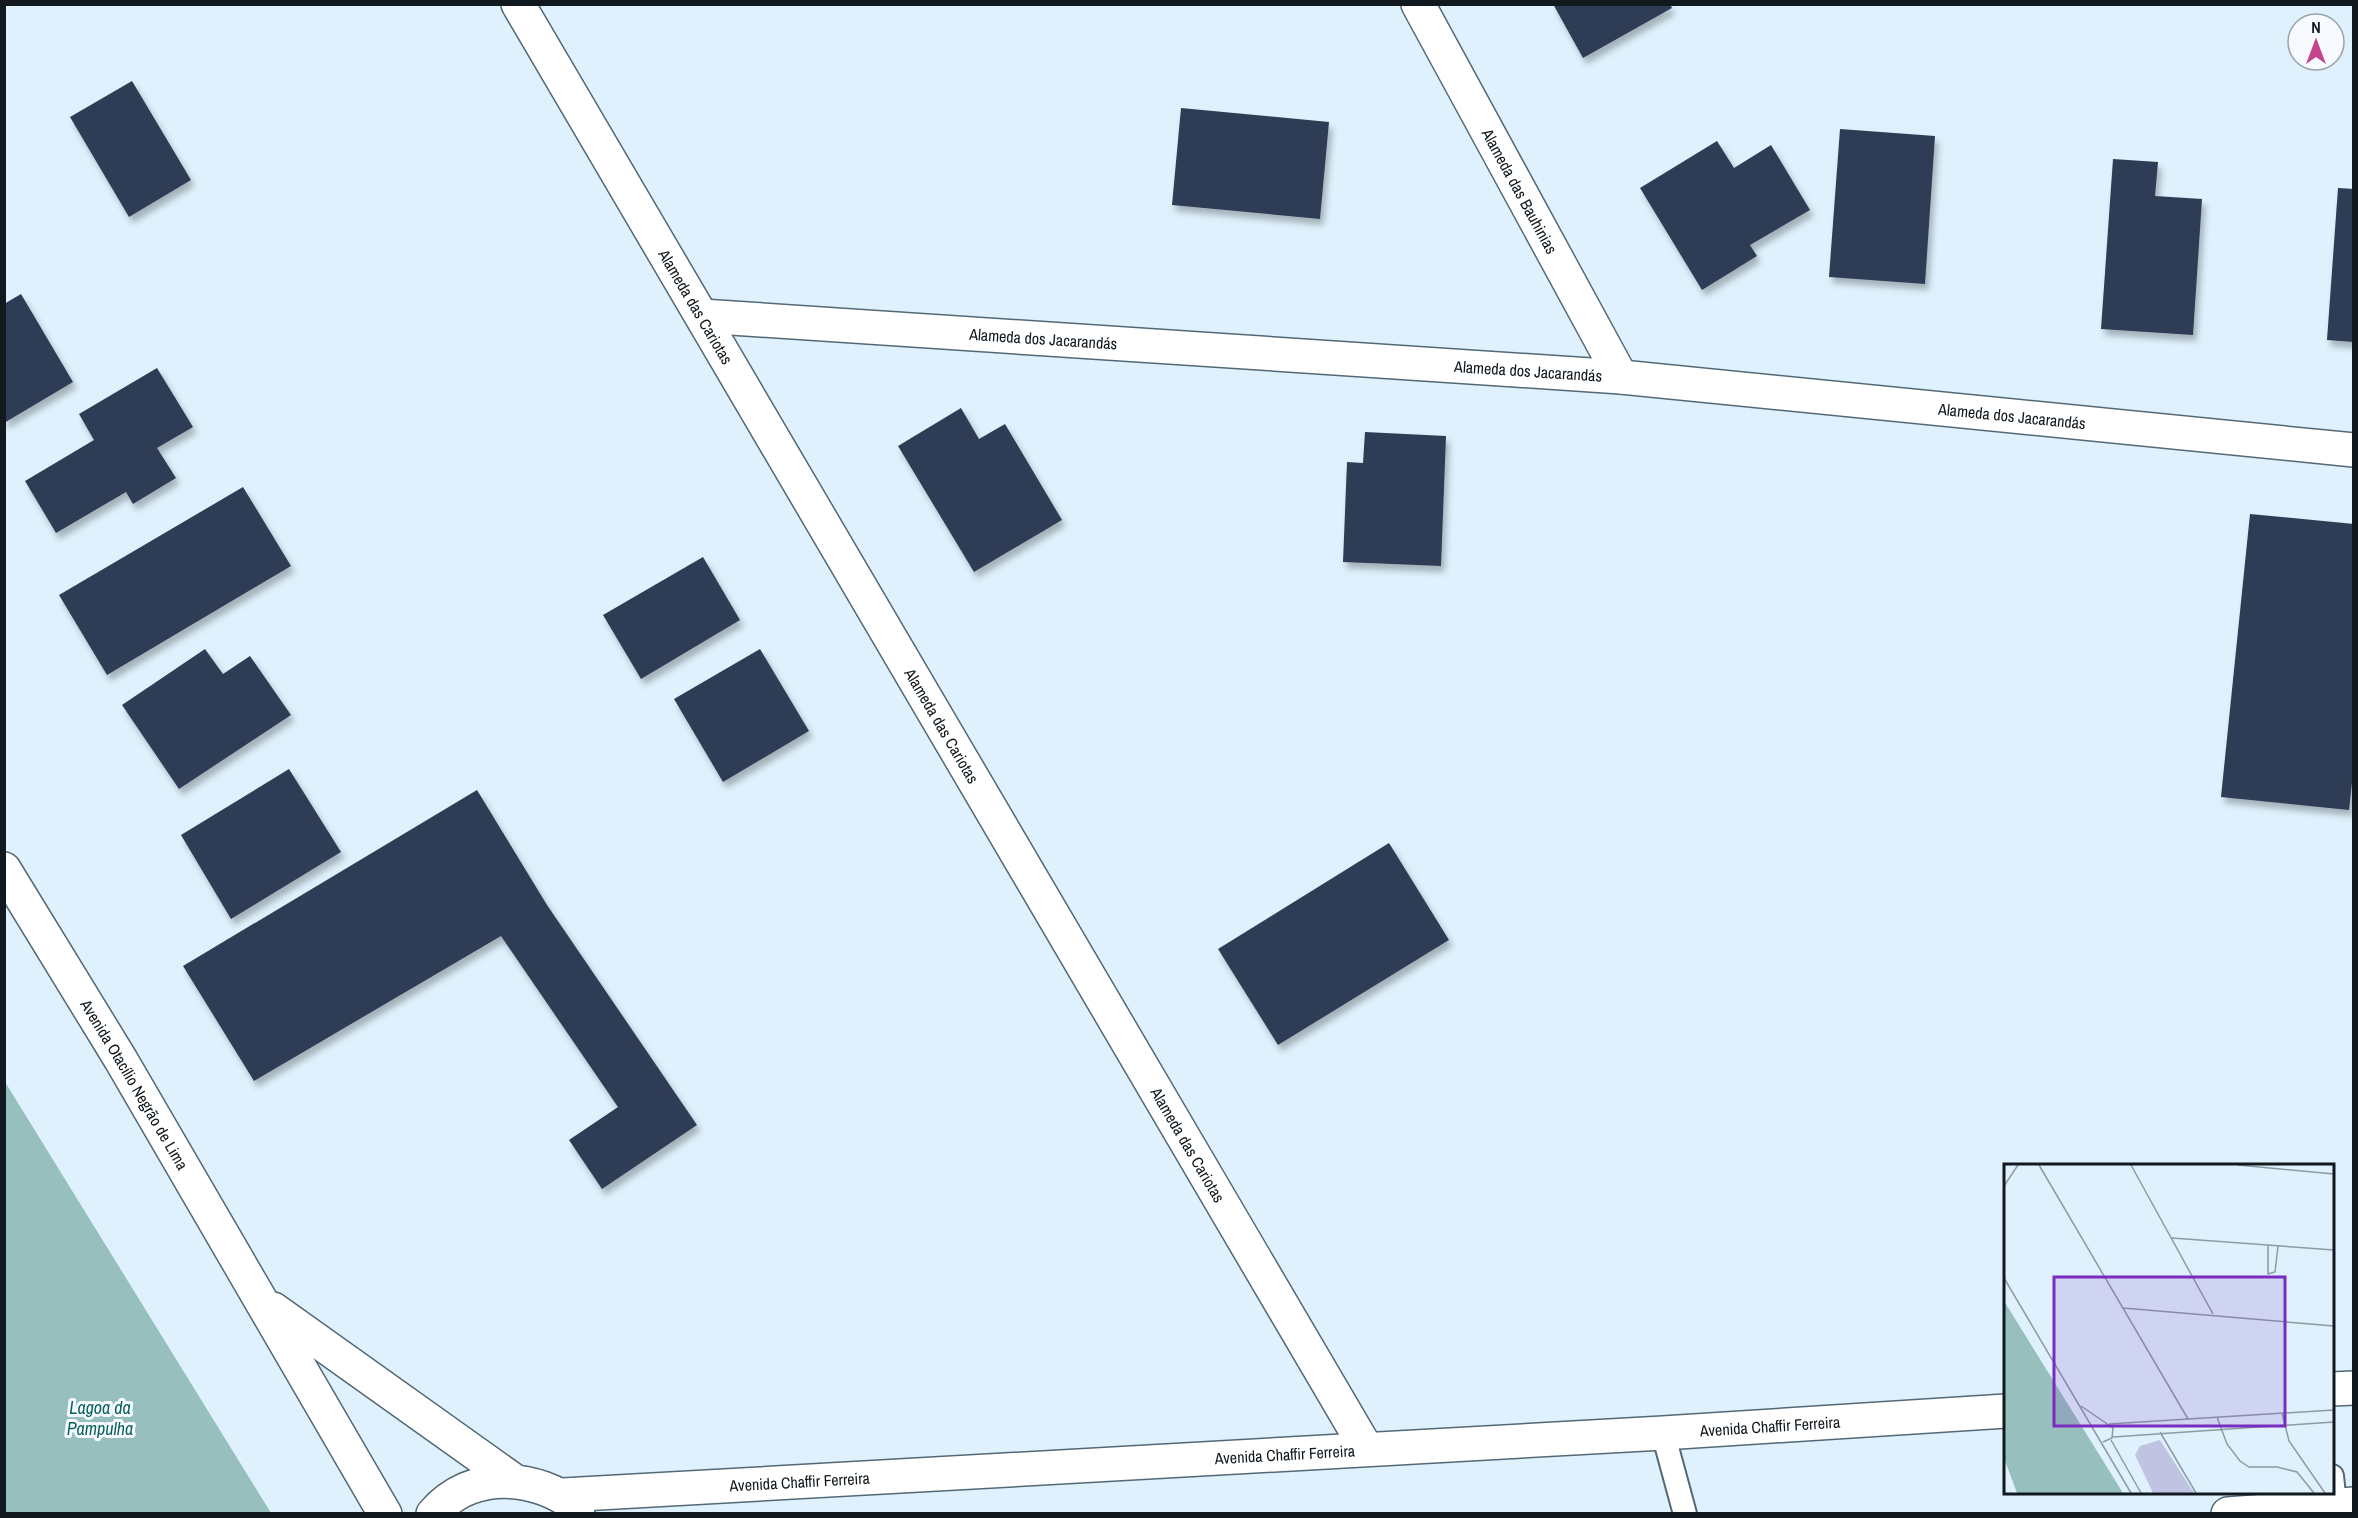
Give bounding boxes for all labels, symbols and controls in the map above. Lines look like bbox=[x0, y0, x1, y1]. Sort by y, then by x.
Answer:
north arrow bbox=[2286, 12, 2346, 72]
text: N bbox=[2311, 16, 2321, 38]
street label: Alameda das Bauhinias bbox=[1476, 124, 1563, 258]
street label: Alameda das Cariotas bbox=[653, 244, 738, 368]
street label: Alameda dos Jacarandás bbox=[968, 323, 1118, 355]
street label: Alameda dos Jacarandás bbox=[1453, 355, 1603, 387]
street label: Alameda dos Jacarandás bbox=[1936, 398, 2087, 434]
street label: Alameda das Cariotas bbox=[899, 663, 984, 787]
street label: Avenida Otacílio Negrão de Lima bbox=[75, 994, 194, 1174]
street label: Alameda das Cariotas bbox=[1145, 1082, 1230, 1206]
inset map bbox=[2004, 1164, 2334, 1494]
water label: Lagoa da Pampulha bbox=[67, 1395, 133, 1441]
street label: Avenida Chaffir Ferreira bbox=[1698, 1411, 1842, 1442]
street label: Avenida Chaffir Ferreira bbox=[1213, 1439, 1356, 1469]
street label: Avenida Chaffir Ferreira bbox=[728, 1467, 871, 1497]

